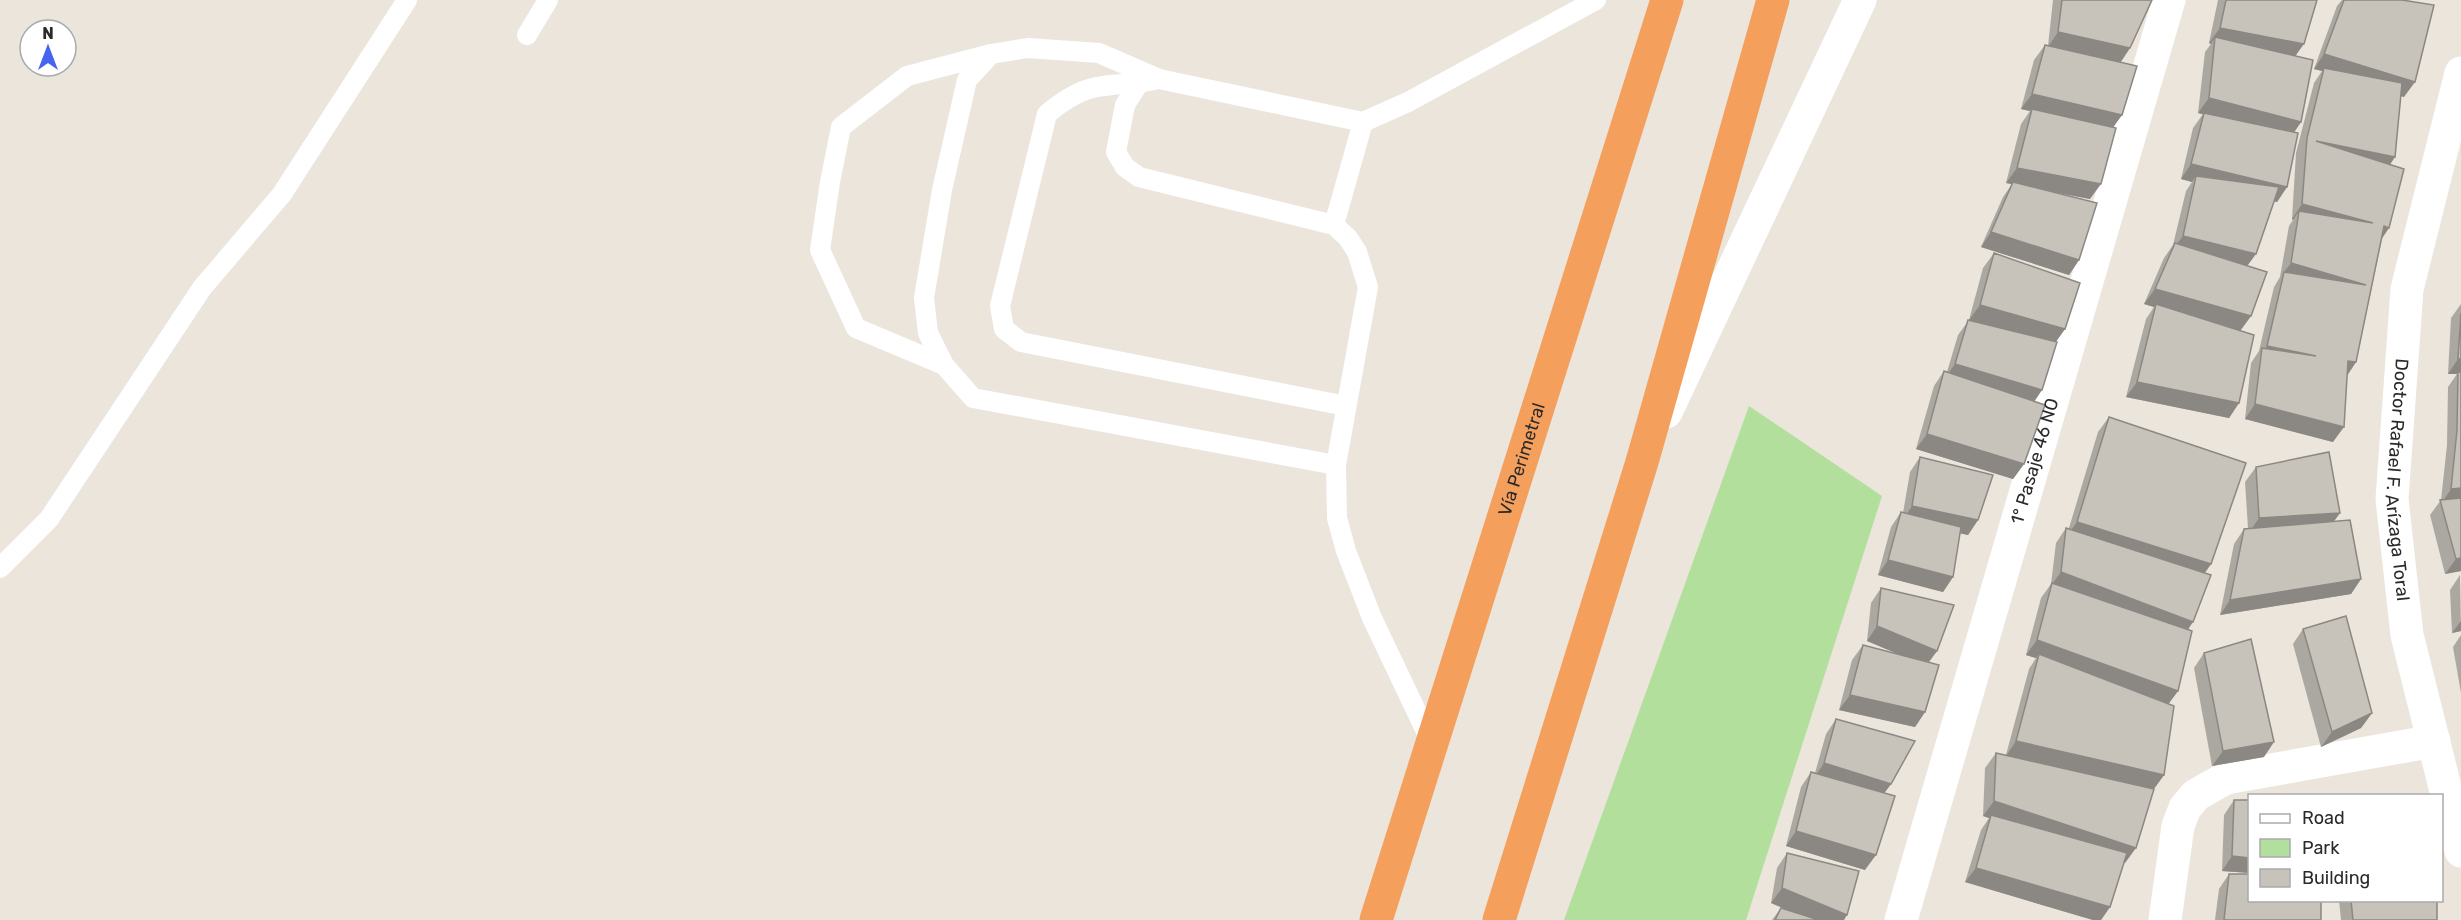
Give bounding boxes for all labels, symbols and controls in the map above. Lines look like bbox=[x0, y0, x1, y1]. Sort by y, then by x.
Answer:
north arrow bbox=[18, 18, 78, 78]
text: N bbox=[42, 24, 54, 43]
street label: Doctor Rafael F. Arízaga Toral bbox=[2381, 358, 2414, 602]
street label: 1° Pasaje 46 NO bbox=[2006, 396, 2063, 527]
street label: Vía Perimetral bbox=[1493, 400, 1550, 519]
legend bbox=[2248, 794, 2443, 902]
text: Road bbox=[2302, 807, 2345, 829]
text: Park bbox=[2302, 837, 2340, 859]
text: Building bbox=[2302, 867, 2370, 889]

